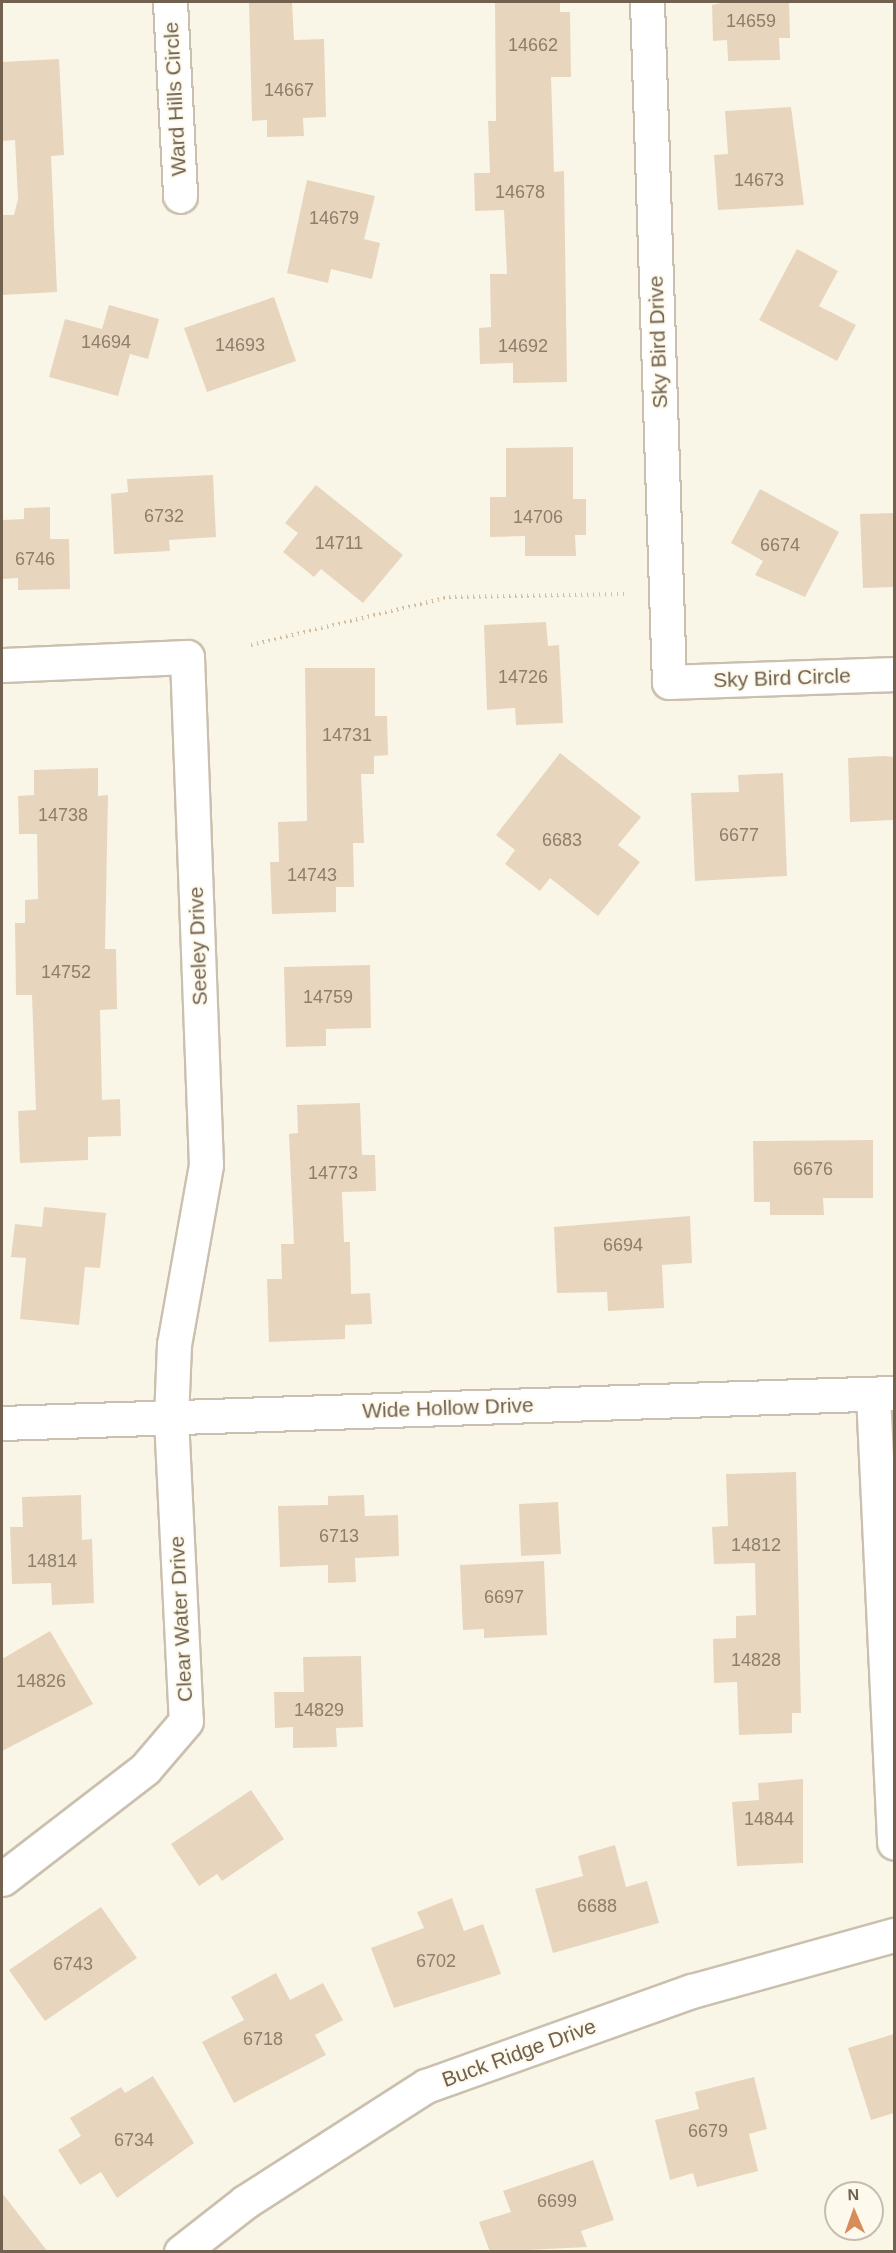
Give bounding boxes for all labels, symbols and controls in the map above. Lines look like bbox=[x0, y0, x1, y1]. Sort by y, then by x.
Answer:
house number: 14659 bbox=[726, 10, 776, 32]
street label: Ward Hills Circle bbox=[158, 21, 192, 177]
house number: 14662 bbox=[508, 34, 558, 56]
house number: 14667 bbox=[264, 79, 314, 101]
house number: 14673 bbox=[734, 169, 784, 191]
house number: 14678 bbox=[495, 181, 545, 203]
house number: 14679 bbox=[309, 207, 359, 229]
street label: Sky Bird Drive bbox=[643, 275, 673, 409]
house number: 14694 bbox=[81, 331, 131, 353]
house number: 14693 bbox=[215, 334, 265, 356]
house number: 14692 bbox=[498, 335, 548, 357]
house number: 6732 bbox=[144, 505, 184, 527]
house number: 14706 bbox=[513, 506, 563, 528]
house number: 14711 bbox=[315, 532, 363, 554]
house number: 6674 bbox=[760, 534, 800, 556]
house number: 6746 bbox=[15, 548, 55, 570]
street label: Sky Bird Circle bbox=[713, 663, 851, 693]
house number: 14726 bbox=[498, 666, 548, 688]
house number: 14731 bbox=[322, 724, 372, 746]
house number: 14738 bbox=[38, 804, 88, 826]
house number: 6677 bbox=[719, 824, 759, 846]
house number: 6683 bbox=[542, 829, 582, 851]
house number: 14743 bbox=[287, 864, 337, 886]
street label: Seeley Drive bbox=[183, 886, 213, 1006]
house number: 14752 bbox=[41, 961, 91, 983]
house number: 14759 bbox=[303, 986, 353, 1008]
house number: 6676 bbox=[793, 1158, 833, 1180]
house number: 14773 bbox=[308, 1162, 358, 1184]
house number: 6694 bbox=[603, 1234, 643, 1256]
street label: Wide Hollow Drive bbox=[362, 1392, 534, 1424]
house number: 6713 bbox=[319, 1525, 359, 1547]
house number: 14812 bbox=[731, 1534, 781, 1556]
street label: Clear Water Drive bbox=[164, 1535, 198, 1703]
house number: 14814 bbox=[27, 1550, 77, 1572]
house number: 6697 bbox=[484, 1586, 524, 1608]
house number: 14828 bbox=[731, 1649, 781, 1671]
house number: 14826 bbox=[16, 1670, 66, 1692]
house number: 14829 bbox=[294, 1699, 344, 1721]
house number: 14844 bbox=[744, 1808, 794, 1830]
house number: 6688 bbox=[577, 1895, 617, 1917]
house number: 6702 bbox=[416, 1950, 456, 1972]
house number: 6743 bbox=[53, 1953, 93, 1975]
street label: Buck Ridge Drive bbox=[438, 2013, 600, 2093]
house number: 6718 bbox=[243, 2028, 283, 2050]
house number: 6679 bbox=[688, 2120, 728, 2142]
house number: 6734 bbox=[114, 2129, 154, 2151]
north arrow bbox=[824, 2181, 884, 2241]
text: N bbox=[847, 2186, 859, 2203]
house number: 6699 bbox=[537, 2190, 577, 2212]

